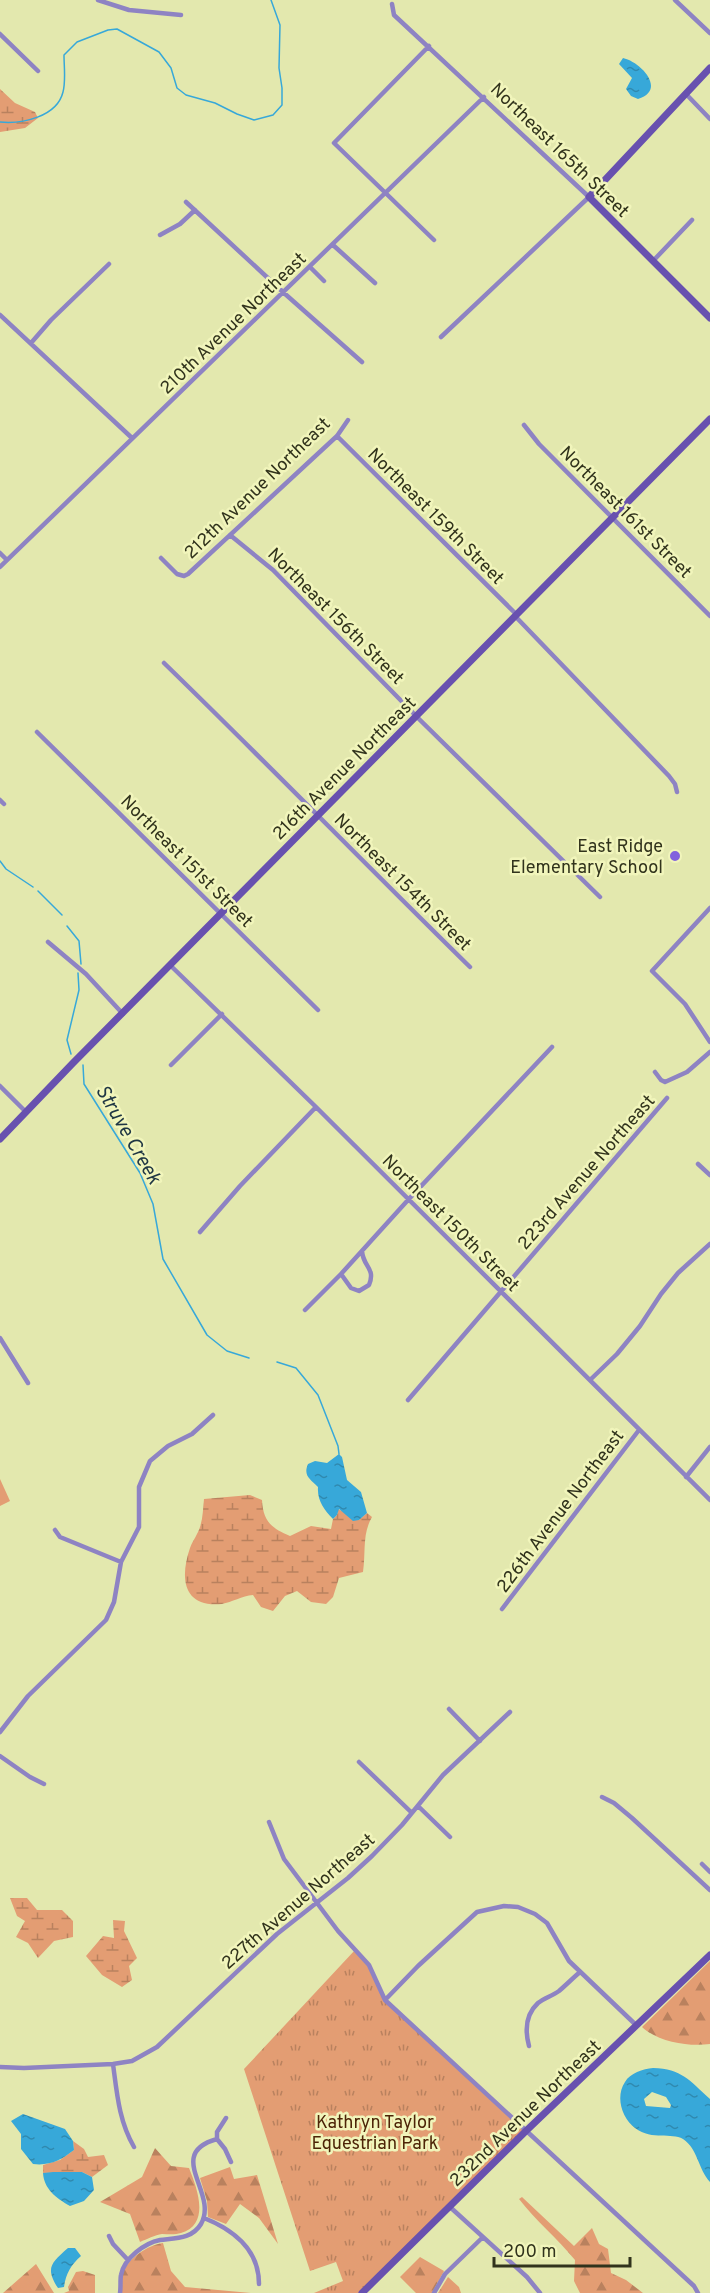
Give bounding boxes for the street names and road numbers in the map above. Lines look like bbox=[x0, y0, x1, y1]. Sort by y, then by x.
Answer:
street label: Northeast 165th Street bbox=[485, 79, 633, 223]
street label: 210th Avenue Northeast bbox=[156, 248, 312, 400]
street label: 212th Avenue Northeast bbox=[180, 413, 336, 565]
street label: Northeast 161st Street bbox=[554, 442, 696, 584]
street label: Northeast 159th Street bbox=[362, 444, 508, 590]
street label: Northeast 156th Street bbox=[262, 544, 408, 690]
street label: 216th Avenue Northeast bbox=[268, 692, 422, 846]
street label: Northeast 151st Street bbox=[115, 791, 257, 933]
street label: Northeast 154th Street bbox=[328, 810, 475, 957]
street label: 223rd Avenue Northeast bbox=[513, 1091, 661, 1255]
street label: Northeast 150th Street bbox=[376, 1151, 523, 1298]
street label: 226th Avenue Northeast bbox=[492, 1426, 630, 1598]
street label: 227th Avenue Northeast bbox=[217, 1829, 381, 1975]
street label: 232nd Avenue Northeast bbox=[445, 2036, 607, 2192]

